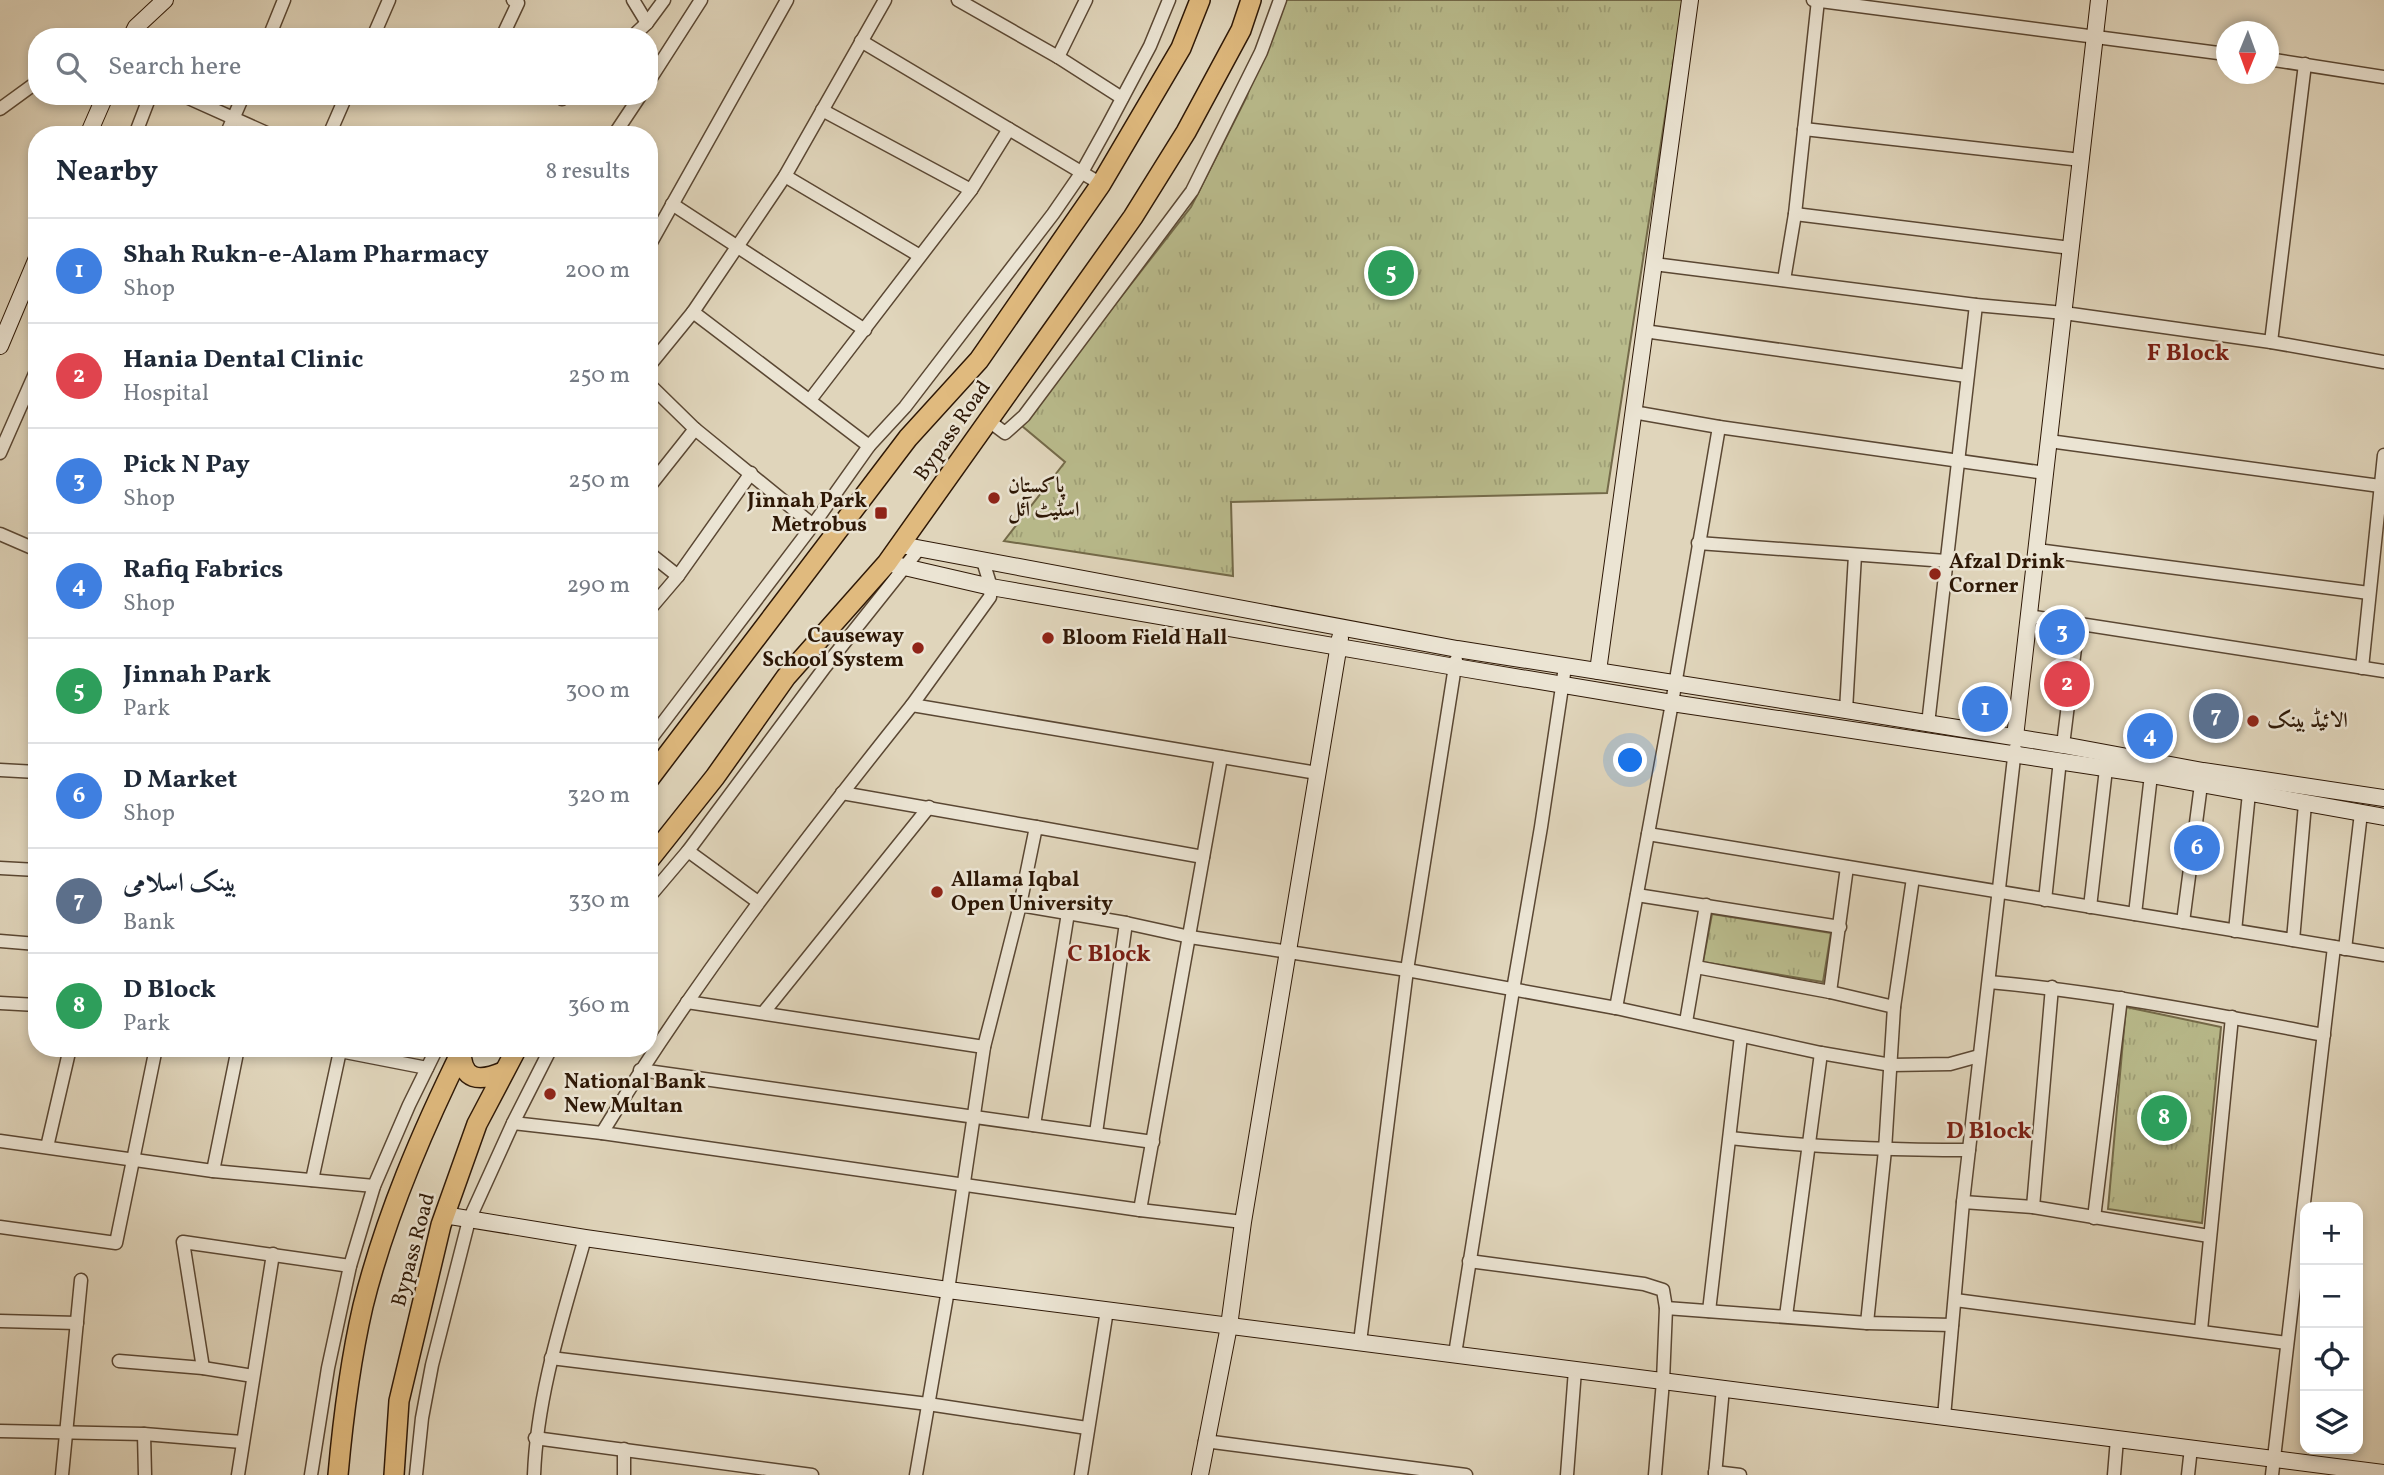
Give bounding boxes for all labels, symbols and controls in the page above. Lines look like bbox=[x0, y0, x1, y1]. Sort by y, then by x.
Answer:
north arrow bbox=[2216, 21, 2279, 84]
search box bbox=[28, 28, 658, 105]
icon: search bbox=[52, 48, 90, 86]
text: Search here bbox=[108, 49, 241, 85]
text: Nearby bbox=[56, 151, 158, 193]
text: 8 results bbox=[546, 156, 630, 188]
text: Shah Rukn-e-Alam Pharmacy bbox=[123, 237, 489, 273]
pin: 5 bbox=[1368, 247, 1414, 299]
text: 1 bbox=[74, 255, 84, 287]
text: 200 m bbox=[565, 255, 630, 287]
text: Shop bbox=[123, 273, 175, 305]
district label: F Block bbox=[2147, 337, 2230, 371]
text: Hania Dental Clinic bbox=[123, 342, 363, 378]
text: 2 bbox=[73, 360, 85, 392]
text: 250 m bbox=[568, 360, 630, 392]
street label: Bypass Road bbox=[908, 375, 998, 487]
text: Hospital bbox=[123, 378, 209, 410]
text: Pick N Pay bbox=[123, 447, 250, 483]
text: 3 bbox=[73, 465, 85, 497]
text: 250 m bbox=[568, 465, 630, 497]
place label: پاکستان اسٹیٹ آئل bbox=[1008, 472, 1080, 525]
text: Shop bbox=[123, 483, 175, 515]
place label: Jinnah Park Metrobus bbox=[746, 487, 867, 540]
marker: پاکستان اسٹیٹ آئل bbox=[986, 490, 1002, 506]
marker: Jinnah Park Metrobus bbox=[873, 505, 889, 521]
place label: Afzal Drink Corner bbox=[1949, 548, 2065, 601]
text: Rafiq Fabrics bbox=[123, 552, 283, 588]
marker: Afzal Drink Corner bbox=[1927, 566, 1943, 582]
text: 4 bbox=[72, 570, 86, 602]
text: 290 m bbox=[567, 570, 630, 602]
text: Shop bbox=[123, 588, 175, 620]
pin: 3 bbox=[2039, 606, 2085, 658]
place label: Causeway School System bbox=[762, 622, 904, 675]
place label: Bloom Field Hall bbox=[1062, 624, 1227, 653]
marker: Bloom Field Hall bbox=[1040, 630, 1056, 646]
marker: Causeway School System bbox=[910, 640, 926, 656]
text: Jinnah Park bbox=[123, 657, 271, 693]
pin: 2 bbox=[2044, 658, 2090, 710]
text: 5 bbox=[73, 675, 85, 707]
text: 300 m bbox=[566, 675, 630, 707]
pin: 1 bbox=[1962, 683, 2008, 735]
pin: 7 bbox=[2193, 690, 2239, 742]
text: Park bbox=[123, 693, 170, 725]
place label: الائیڈ بینک bbox=[2267, 707, 2348, 736]
pin: 4 bbox=[2127, 710, 2173, 762]
marker: الائیڈ بینک bbox=[2245, 713, 2261, 729]
your location bbox=[1613, 743, 1647, 777]
text: D Market bbox=[123, 762, 237, 798]
text: 6 bbox=[73, 780, 85, 812]
text: 320 m bbox=[567, 780, 630, 812]
text: Shop bbox=[123, 798, 175, 830]
pin: 6 bbox=[2174, 822, 2220, 874]
text: بینک اسلامی bbox=[123, 866, 237, 902]
place label: Allama Iqbal Open University bbox=[951, 866, 1113, 919]
marker: Allama Iqbal Open University bbox=[929, 884, 945, 900]
text: 7 bbox=[74, 885, 85, 917]
text: 330 m bbox=[568, 885, 630, 917]
text: Bank bbox=[123, 907, 175, 939]
district label: C Block bbox=[1067, 938, 1151, 972]
text: D Block bbox=[123, 972, 216, 1008]
text: 8 bbox=[73, 990, 85, 1022]
text: 360 m bbox=[568, 990, 630, 1022]
text: Park bbox=[123, 1008, 170, 1040]
place label: National Bank New Multan bbox=[564, 1068, 706, 1121]
marker: National Bank New Multan bbox=[542, 1086, 558, 1102]
pin: 8 bbox=[2141, 1092, 2187, 1144]
district label: D Block bbox=[1946, 1115, 2032, 1149]
street label: Bypass Road bbox=[385, 1190, 443, 1310]
map controls bbox=[2300, 1202, 2363, 1454]
button: + bbox=[2300, 1202, 2363, 1265]
button: − bbox=[2300, 1265, 2363, 1328]
button: locate bbox=[2300, 1328, 2363, 1391]
button: layers bbox=[2300, 1391, 2363, 1454]

